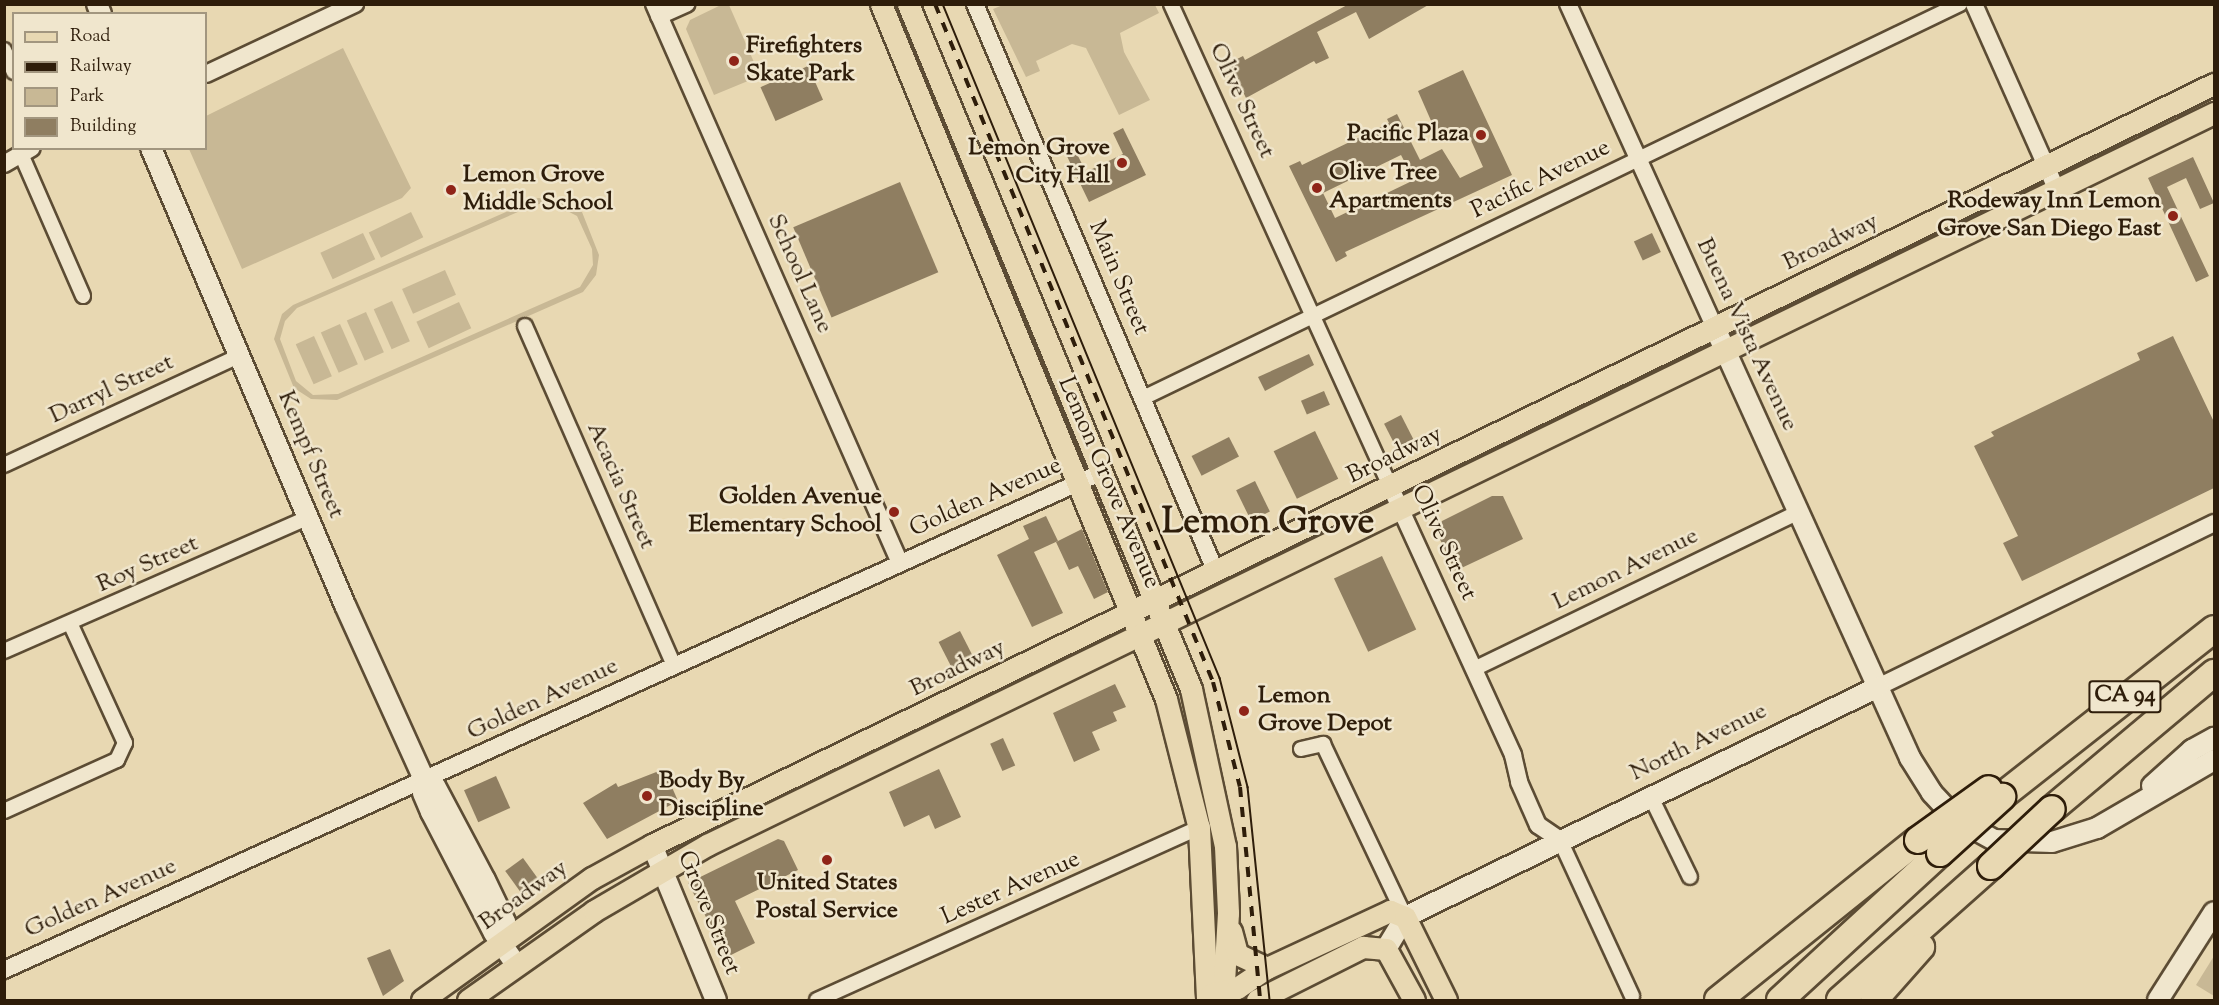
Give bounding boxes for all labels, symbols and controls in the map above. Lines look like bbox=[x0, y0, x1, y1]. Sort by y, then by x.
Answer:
legend bbox=[12, 12, 207, 150]
text: Road bbox=[70, 24, 110, 50]
place label: Firefighters Skate Park bbox=[746, 33, 862, 89]
street label: Olive Street bbox=[1202, 39, 1280, 163]
text: Railway bbox=[70, 54, 132, 80]
marker: Firefighters Skate Park bbox=[727, 54, 741, 68]
text: Park bbox=[70, 84, 104, 110]
text: Building bbox=[70, 114, 136, 140]
place label: Pacific Plaza bbox=[1347, 121, 1469, 149]
marker: Pacific Plaza bbox=[1474, 128, 1488, 142]
street label: Pacific Avenue bbox=[1467, 134, 1615, 226]
place label: Lemon Grove City Hall bbox=[968, 135, 1110, 191]
marker: Lemon Grove City Hall bbox=[1115, 156, 1129, 170]
place label: Olive Tree Apartments bbox=[1329, 160, 1452, 216]
place label: Lemon Grove Middle School bbox=[463, 162, 613, 218]
marker: Olive Tree Apartments bbox=[1310, 181, 1324, 195]
marker: Lemon Grove Middle School bbox=[444, 183, 458, 197]
place label: Rodeway Inn Lemon Grove San Diego East bbox=[1937, 188, 2161, 244]
street label: Broadway bbox=[1779, 208, 1883, 278]
marker: Rodeway Inn Lemon Grove San Diego East bbox=[2166, 209, 2180, 223]
street label: School Lane bbox=[760, 210, 838, 338]
street label: Main Street bbox=[1081, 217, 1155, 339]
street label: Buena Vista Avenue bbox=[1689, 234, 1803, 436]
street label: Darryl Street bbox=[45, 349, 179, 431]
street label: Lemon Grove Avenue bbox=[1050, 373, 1166, 593]
street label: Kempf Street bbox=[270, 387, 350, 523]
street label: Acacia Street bbox=[579, 418, 661, 554]
street label: Broadway bbox=[1343, 421, 1447, 491]
street label: Golden Avenue bbox=[906, 452, 1066, 544]
street label: Olive Street bbox=[1404, 481, 1482, 605]
place label: Golden Avenue Elementary School bbox=[688, 484, 882, 540]
district label: Lemon Grove bbox=[1162, 502, 1374, 546]
marker: Golden Avenue Elementary School bbox=[887, 505, 901, 519]
street label: Lemon Avenue bbox=[1549, 522, 1703, 618]
street label: Roy Street bbox=[93, 530, 203, 600]
street label: Broadway bbox=[906, 634, 1010, 704]
street label: Golden Avenue bbox=[463, 652, 623, 748]
road number: CA 94 bbox=[2088, 678, 2162, 716]
place label: Lemon Grove Depot bbox=[1258, 683, 1392, 739]
street label: North Avenue bbox=[1626, 698, 1772, 788]
marker: Lemon Grove Depot bbox=[1235, 702, 1253, 720]
place label: Body By Discipline bbox=[659, 768, 764, 824]
marker: Body By Discipline bbox=[640, 789, 654, 803]
street label: Lester Avenue bbox=[937, 846, 1085, 932]
street label: Grove Street bbox=[670, 847, 746, 979]
street label: Golden Avenue bbox=[21, 853, 181, 945]
marker: United States Postal Service bbox=[820, 853, 834, 867]
street label: Broadway bbox=[474, 854, 574, 938]
place label: United States Postal Service bbox=[756, 870, 898, 926]

